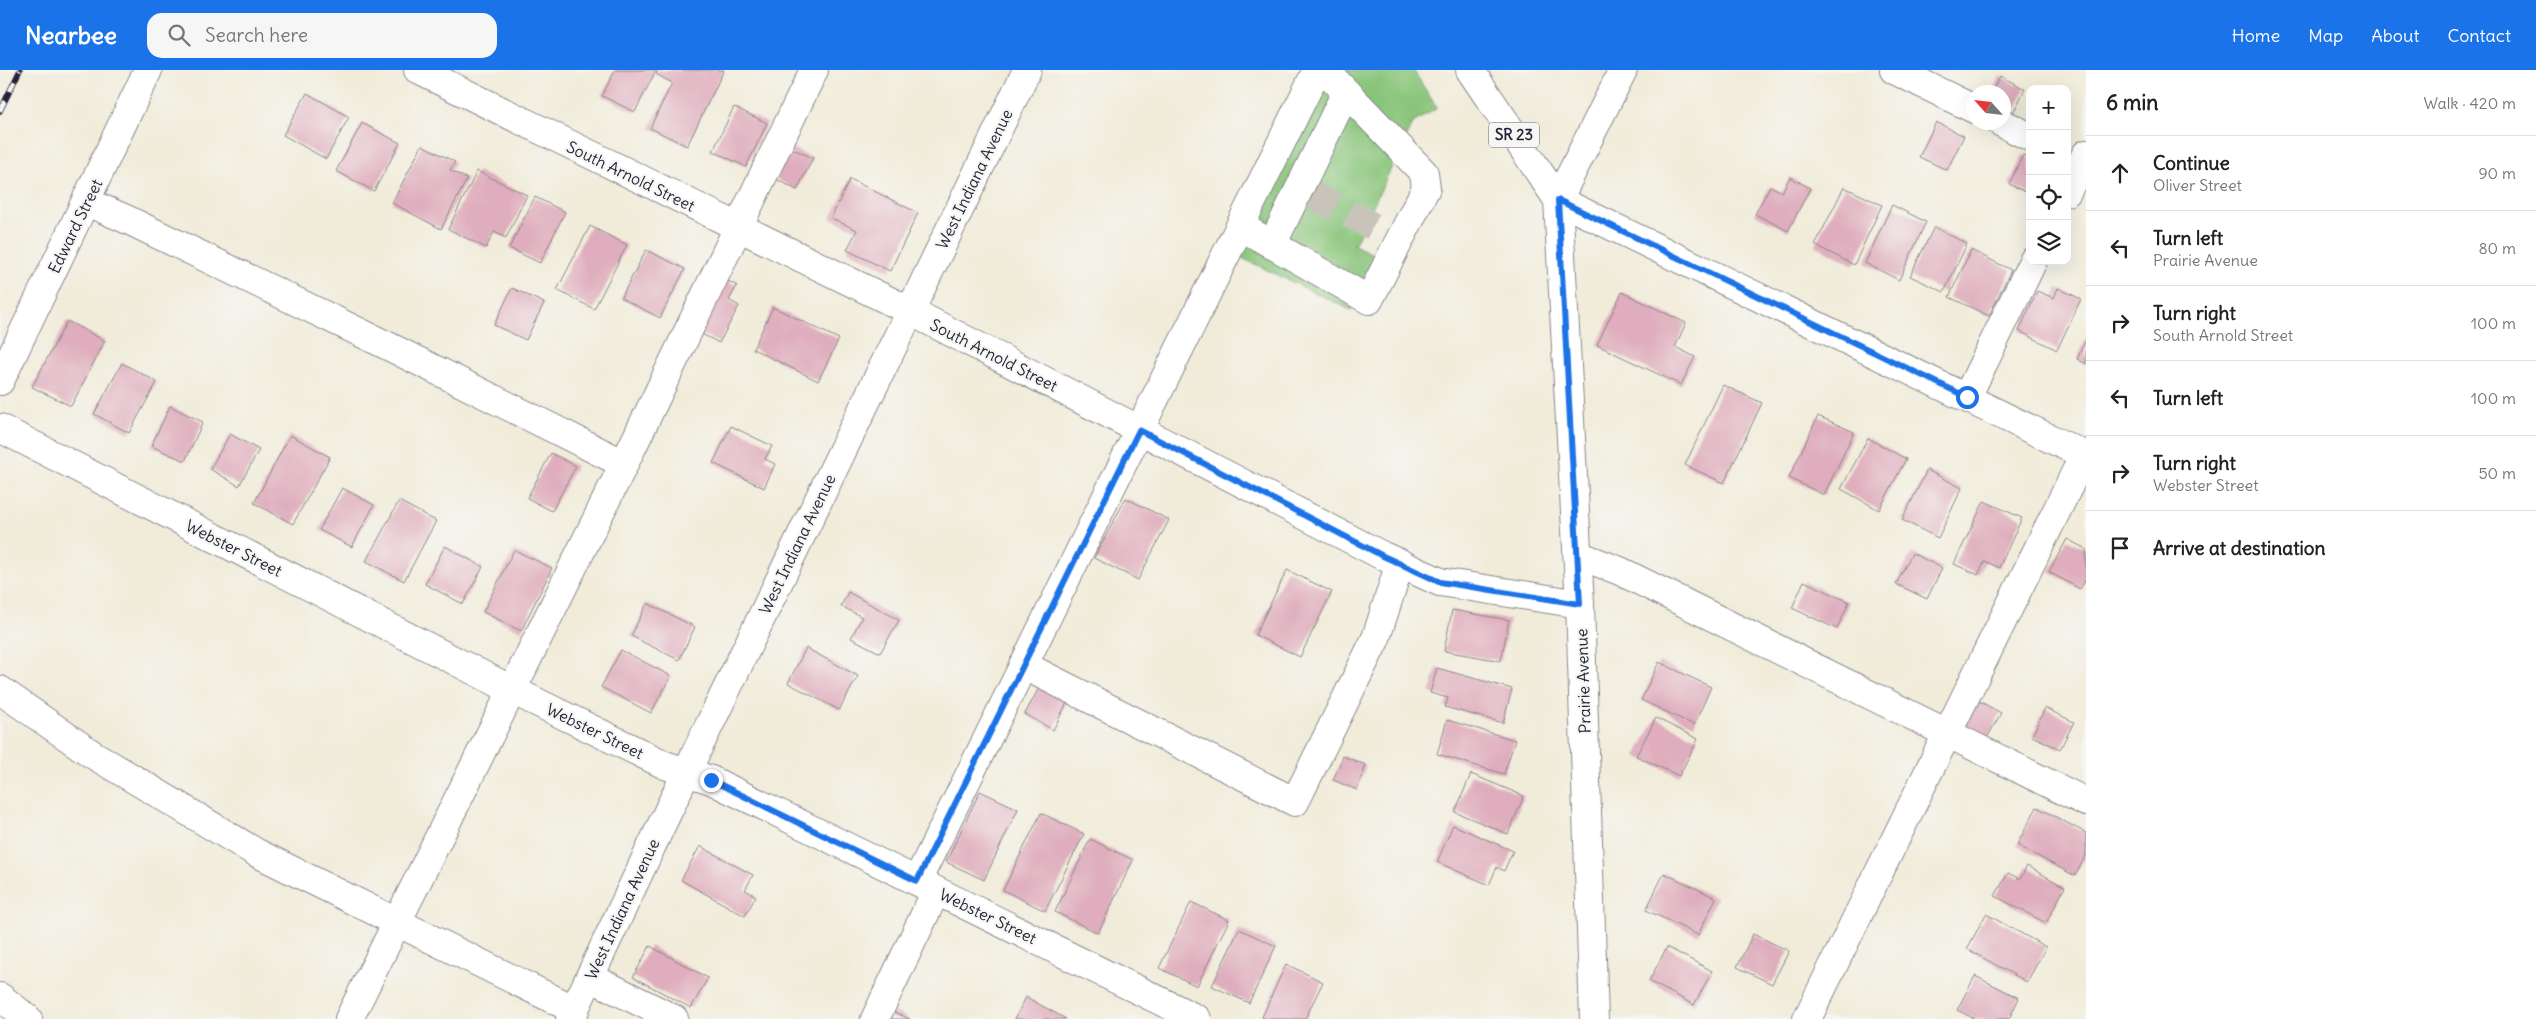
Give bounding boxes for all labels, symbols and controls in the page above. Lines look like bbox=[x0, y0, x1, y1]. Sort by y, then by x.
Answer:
search box bbox=[147, 13, 497, 58]
text: Nearbee bbox=[25, 20, 117, 50]
icon: search bbox=[165, 21, 193, 49]
text: Search here bbox=[205, 23, 308, 47]
text: Home bbox=[2232, 24, 2280, 47]
text: Map bbox=[2308, 24, 2343, 47]
text: About bbox=[2371, 24, 2419, 47]
text: Contact bbox=[2447, 24, 2511, 47]
north arrow bbox=[1966, 85, 2011, 130]
map controls bbox=[2026, 85, 2071, 265]
button: + bbox=[2026, 85, 2071, 130]
text: 6 min bbox=[2106, 89, 2158, 116]
text: Walk · 420 m bbox=[2424, 93, 2516, 113]
street label: West Indiana Avenue bbox=[931, 106, 1017, 252]
road number: SR 23 bbox=[1489, 122, 1539, 148]
button: − bbox=[2026, 130, 2071, 175]
street label: South Arnold Street bbox=[564, 136, 699, 216]
text: Continue bbox=[2153, 151, 2230, 175]
icon: ahead bbox=[2106, 159, 2134, 187]
text: 90 m bbox=[2478, 163, 2516, 183]
street label: Edward Street bbox=[44, 175, 107, 276]
button: locate bbox=[2026, 175, 2071, 220]
text: Oliver Street bbox=[2153, 175, 2242, 195]
button: layers bbox=[2026, 220, 2071, 265]
text: Turn left bbox=[2153, 226, 2223, 250]
icon: left bbox=[2106, 234, 2134, 262]
text: 80 m bbox=[2478, 238, 2516, 258]
text: Prairie Avenue bbox=[2153, 250, 2258, 270]
text: Turn right bbox=[2153, 301, 2236, 325]
icon: right bbox=[2106, 309, 2134, 337]
text: 100 m bbox=[2471, 313, 2516, 333]
street label: South Arnold Street bbox=[927, 314, 1062, 396]
text: South Arnold Street bbox=[2153, 325, 2293, 345]
icon: left bbox=[2106, 384, 2134, 412]
route start bbox=[1956, 386, 1979, 409]
text: Turn left bbox=[2153, 386, 2223, 410]
text: 100 m bbox=[2471, 388, 2516, 408]
text: Turn right bbox=[2153, 451, 2236, 475]
icon: right bbox=[2106, 459, 2134, 487]
text: 50 m bbox=[2478, 463, 2516, 483]
street label: West Indiana Avenue bbox=[754, 471, 840, 617]
text: Webster Street bbox=[2153, 475, 2259, 495]
street label: Webster Street bbox=[182, 515, 286, 581]
icon: arrive bbox=[2106, 534, 2134, 562]
text: Arrive at destination bbox=[2153, 536, 2326, 560]
street label: Prairie Avenue bbox=[1571, 628, 1595, 734]
street label: Webster Street bbox=[543, 699, 647, 763]
route end bbox=[700, 769, 723, 792]
street label: West Indiana Avenue bbox=[581, 835, 663, 983]
street label: Webster Street bbox=[936, 884, 1040, 948]

